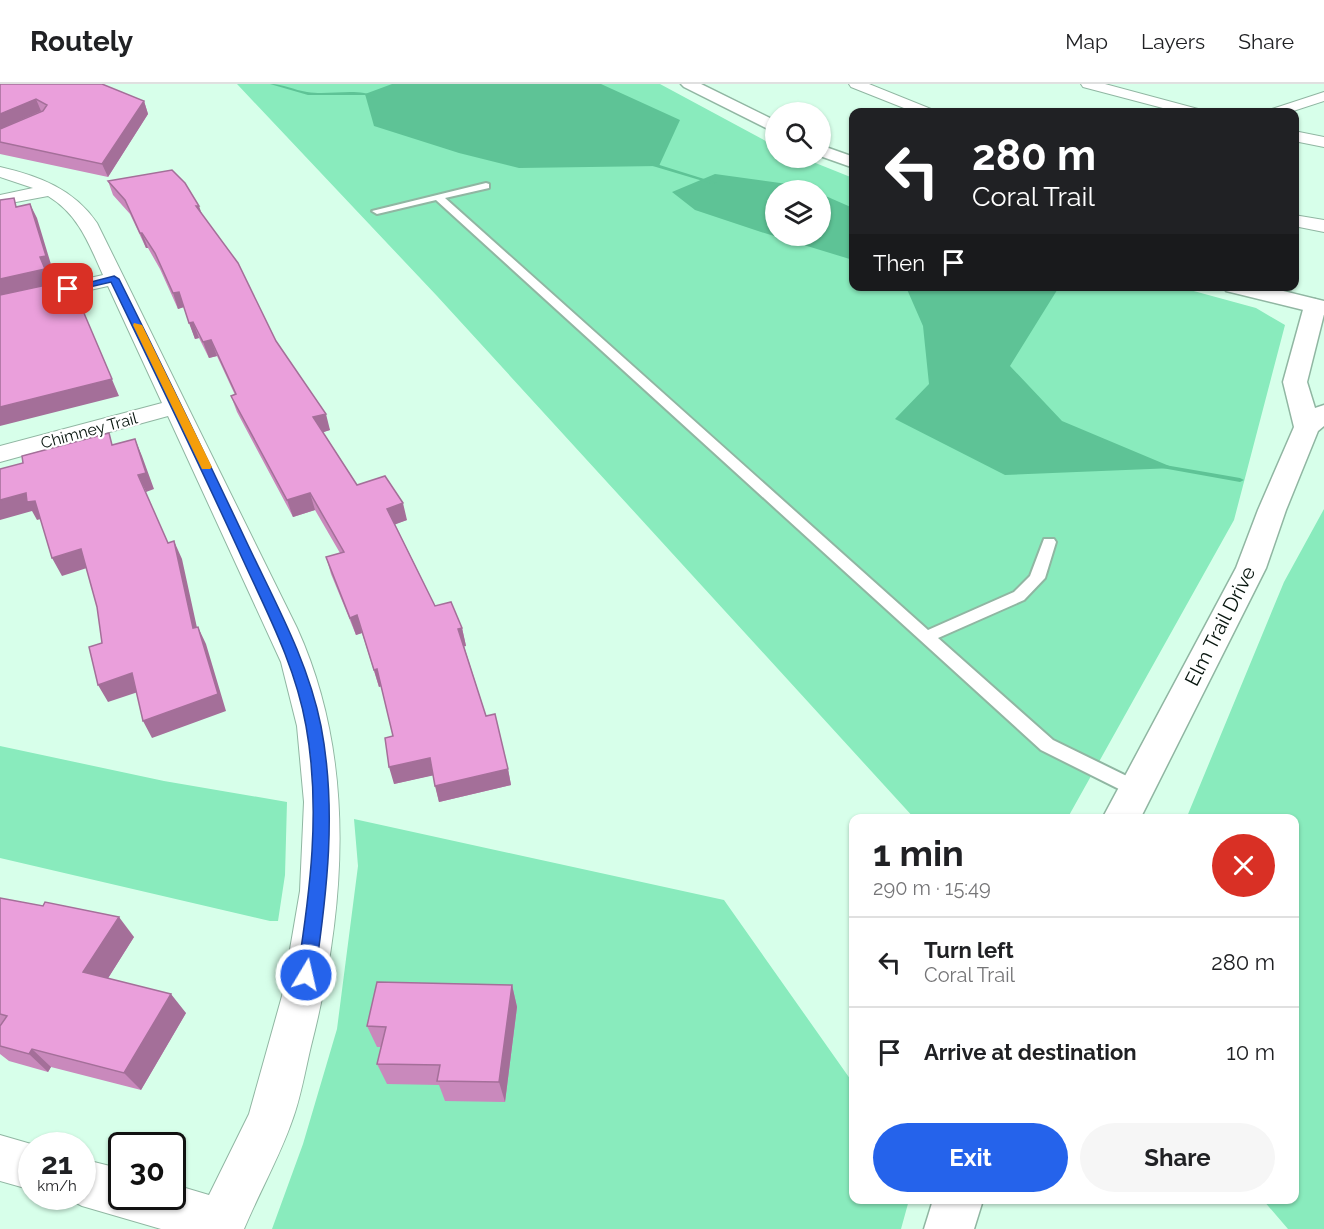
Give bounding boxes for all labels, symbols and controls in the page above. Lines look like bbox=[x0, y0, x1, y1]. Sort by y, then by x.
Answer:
text: Routely bbox=[30, 25, 133, 58]
text: Map bbox=[1065, 29, 1108, 54]
text: Layers bbox=[1141, 29, 1205, 54]
text: Share bbox=[1238, 29, 1294, 54]
map controls bbox=[765, 102, 831, 246]
button: search bbox=[765, 102, 831, 168]
text: 280 m bbox=[972, 131, 1096, 180]
icon: left bbox=[873, 132, 951, 210]
button: layers bbox=[765, 180, 831, 246]
text: Coral Trail bbox=[972, 181, 1095, 212]
icon: arrive bbox=[937, 246, 970, 279]
text: Then bbox=[873, 250, 925, 276]
pin bbox=[42, 263, 93, 314]
icon: arrive bbox=[51, 272, 84, 305]
street label: Chimney Trail bbox=[39, 408, 140, 453]
street label: Elm Trail Drive bbox=[1180, 562, 1261, 690]
text: 1 min bbox=[873, 832, 964, 874]
button: close bbox=[1212, 834, 1275, 897]
text: 290 m · 15:49 bbox=[873, 876, 991, 900]
text: Turn left bbox=[924, 937, 1014, 963]
position arrow bbox=[274, 943, 338, 1007]
icon: left bbox=[873, 946, 906, 979]
text: 280 m bbox=[1211, 949, 1275, 975]
text: Coral Trail bbox=[924, 963, 1015, 987]
icon: arrive bbox=[873, 1036, 906, 1069]
text: Arrive at destination bbox=[924, 1039, 1137, 1065]
text: 10 m bbox=[1226, 1039, 1275, 1065]
button: Exit bbox=[873, 1123, 1068, 1192]
button: Share bbox=[1080, 1123, 1275, 1192]
speed limit sign: 30 bbox=[108, 1132, 186, 1210]
text: 21 bbox=[41, 1146, 73, 1181]
text: km/h bbox=[37, 1177, 77, 1195]

